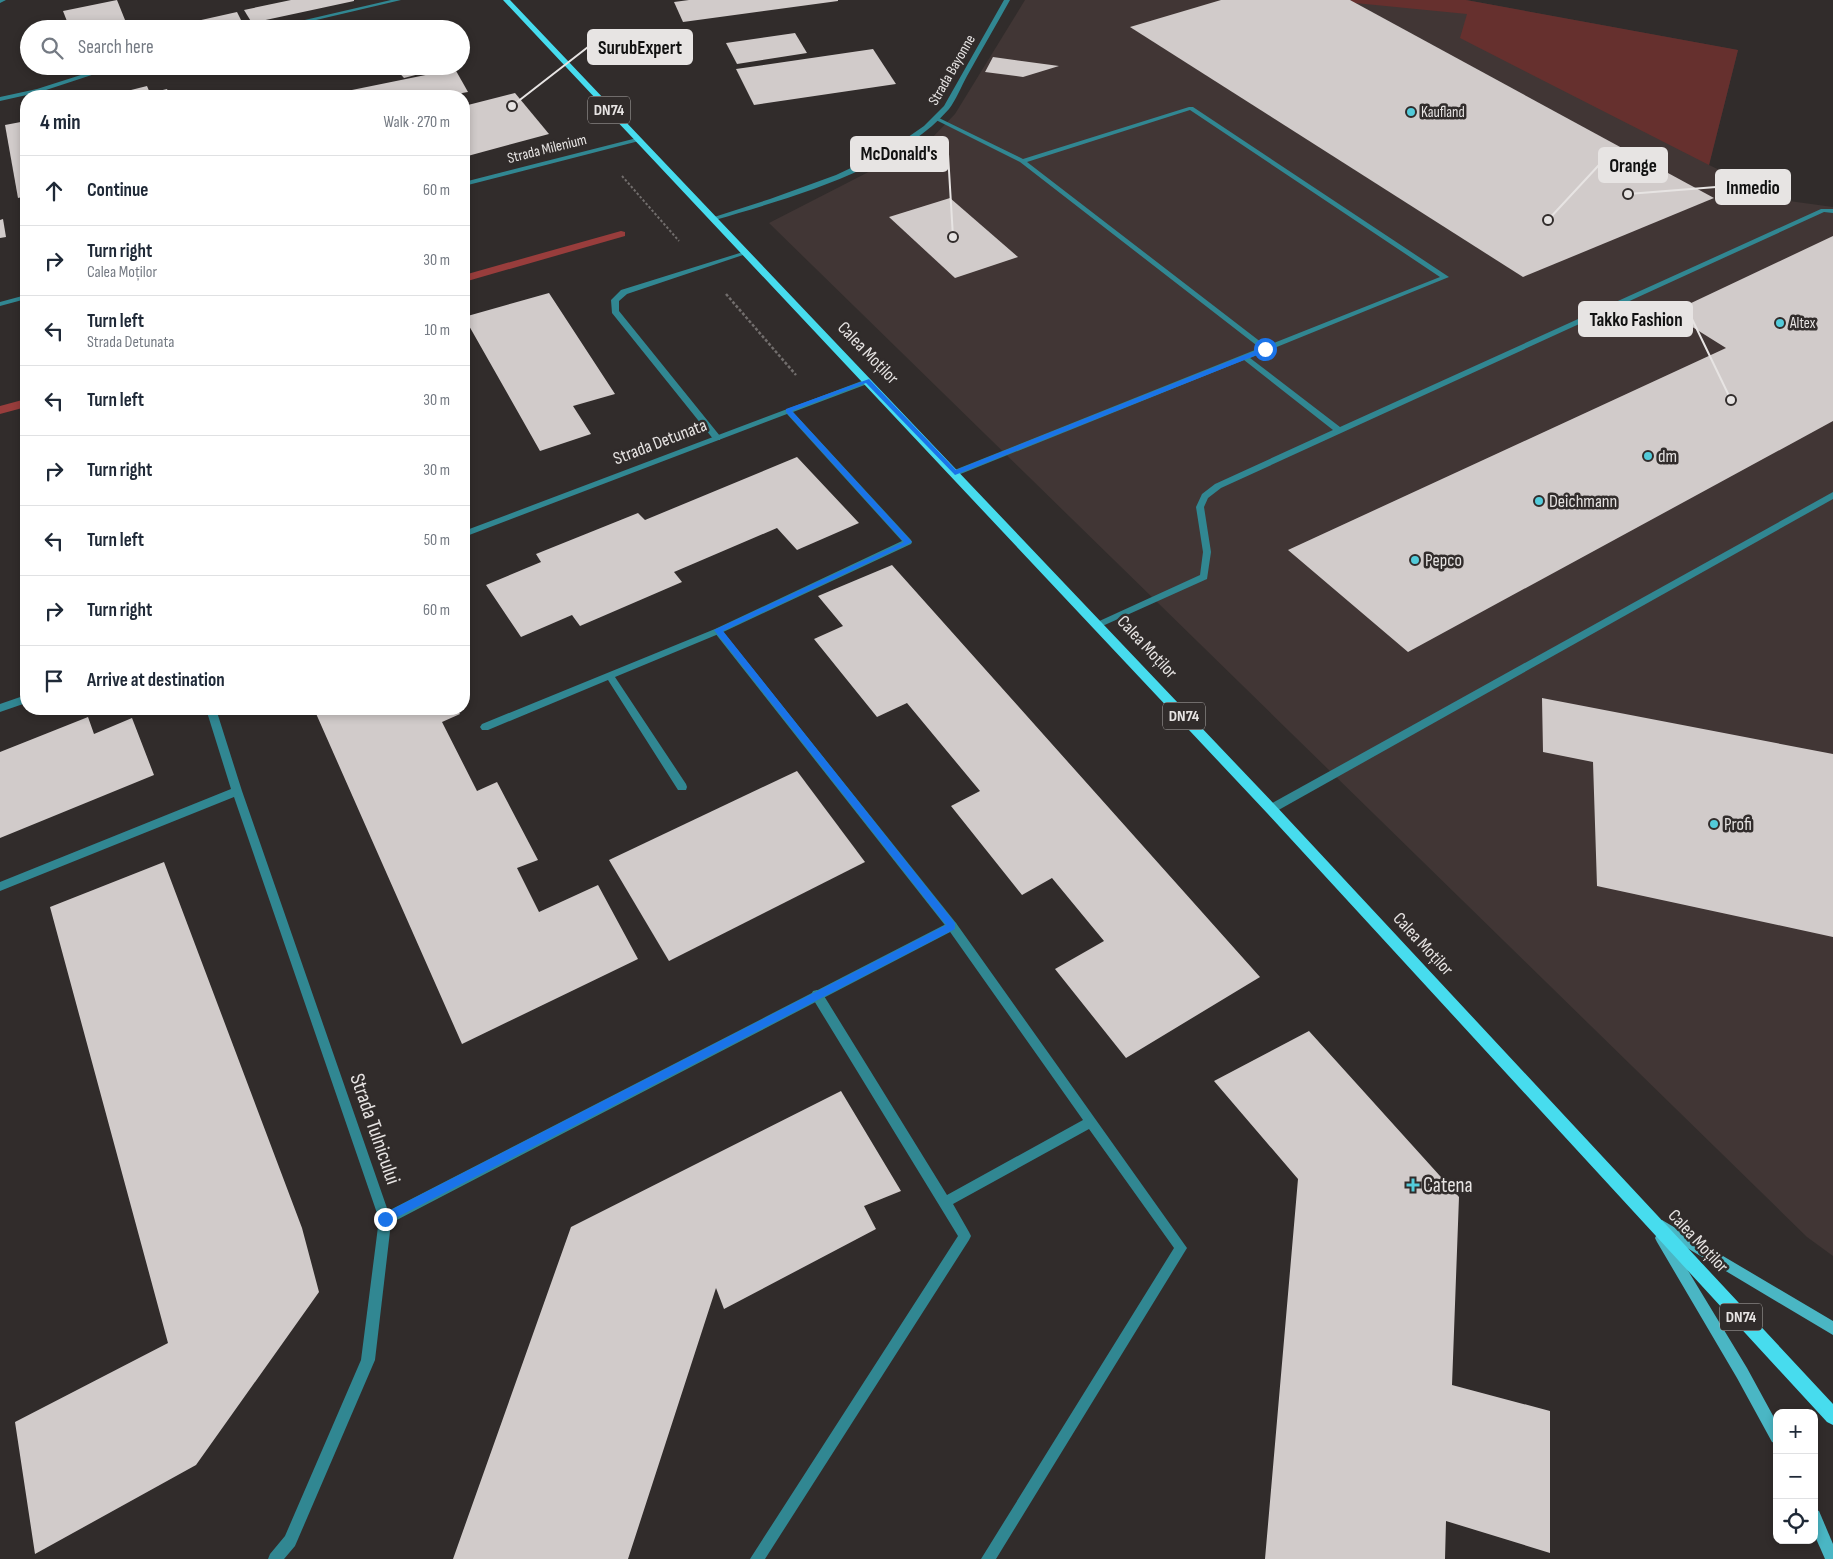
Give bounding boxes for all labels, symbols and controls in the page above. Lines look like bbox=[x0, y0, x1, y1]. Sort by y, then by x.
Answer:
search box bbox=[20, 20, 470, 75]
callout: SurubExpert bbox=[588, 30, 692, 64]
street label: Strada Bayonne bbox=[924, 31, 980, 109]
icon: search bbox=[38, 34, 66, 62]
text: Search here bbox=[78, 36, 154, 59]
text: SurubExpert bbox=[598, 37, 682, 60]
road number: DN74 bbox=[588, 96, 630, 124]
place label: Kaufland bbox=[1421, 103, 1465, 122]
marker: Kaufland bbox=[1405, 106, 1417, 118]
text: 4 min bbox=[40, 110, 81, 135]
text: Walk · 270 m bbox=[384, 113, 450, 132]
street label: Strada Milenium bbox=[505, 130, 589, 168]
callout: McDonald's bbox=[851, 137, 948, 171]
text: McDonald's bbox=[860, 143, 938, 166]
callout: Orange bbox=[1599, 148, 1667, 182]
text: Orange bbox=[1609, 155, 1657, 178]
callout: Inmedio bbox=[1716, 170, 1790, 204]
icon: ahead bbox=[40, 177, 68, 205]
text: Inmedio bbox=[1726, 177, 1780, 200]
text: Continue bbox=[87, 179, 148, 202]
text: 60 m bbox=[423, 181, 450, 200]
text: Turn right bbox=[87, 240, 152, 263]
icon: right bbox=[40, 247, 68, 275]
text: 30 m bbox=[423, 251, 450, 270]
text: Calea Moților bbox=[87, 263, 157, 282]
callout: Takko Fashion bbox=[1579, 302, 1692, 336]
text: Takko Fashion bbox=[1589, 309, 1683, 332]
text: Turn left bbox=[87, 310, 144, 333]
place label: Altex bbox=[1789, 314, 1816, 333]
icon: left bbox=[40, 317, 68, 345]
street label: Calea Moților bbox=[833, 317, 903, 389]
marker: Altex bbox=[1774, 317, 1786, 329]
text: 10 m bbox=[424, 321, 450, 340]
text: Strada Detunata bbox=[87, 333, 174, 352]
route start bbox=[1254, 338, 1277, 361]
icon: left bbox=[40, 387, 68, 415]
text: Turn left bbox=[87, 389, 144, 412]
text: 30 m bbox=[423, 391, 450, 410]
street label: Strada Detunata bbox=[610, 415, 710, 469]
place label: dm bbox=[1658, 446, 1677, 467]
marker: dm bbox=[1642, 450, 1654, 462]
icon: right bbox=[40, 457, 68, 485]
text: Turn right bbox=[87, 459, 152, 482]
text: 30 m bbox=[423, 461, 450, 480]
place label: Deichmann bbox=[1549, 491, 1617, 512]
marker: Deichmann bbox=[1533, 495, 1545, 507]
icon: left bbox=[40, 527, 68, 555]
text: Turn left bbox=[87, 529, 144, 552]
text: 50 m bbox=[424, 531, 450, 550]
place label: Pepco bbox=[1425, 550, 1462, 571]
marker: Pepco bbox=[1409, 554, 1421, 566]
icon: right bbox=[40, 597, 68, 625]
text: Turn right bbox=[87, 599, 152, 622]
text: 60 m bbox=[423, 601, 450, 620]
street label: Calea Moților bbox=[1112, 611, 1182, 683]
icon: arrive bbox=[40, 667, 68, 695]
text: Arrive at destination bbox=[87, 669, 225, 692]
road number: DN74 bbox=[1163, 702, 1205, 729]
place label: Profi bbox=[1724, 814, 1752, 835]
marker: Profi bbox=[1708, 818, 1720, 830]
street label: Calea Moților bbox=[1388, 908, 1458, 980]
street label: Strada Tulnicului bbox=[344, 1070, 406, 1188]
place label: Catena bbox=[1423, 1173, 1473, 1198]
marker: Catena bbox=[1407, 1179, 1419, 1191]
street label: Calea Moților bbox=[1663, 1205, 1733, 1277]
route end bbox=[374, 1208, 397, 1231]
road number: DN74 bbox=[1720, 1304, 1762, 1330]
map controls bbox=[1773, 1409, 1818, 1544]
button: + bbox=[1773, 1409, 1818, 1454]
button: − bbox=[1773, 1454, 1818, 1499]
button: locate bbox=[1773, 1499, 1818, 1544]

